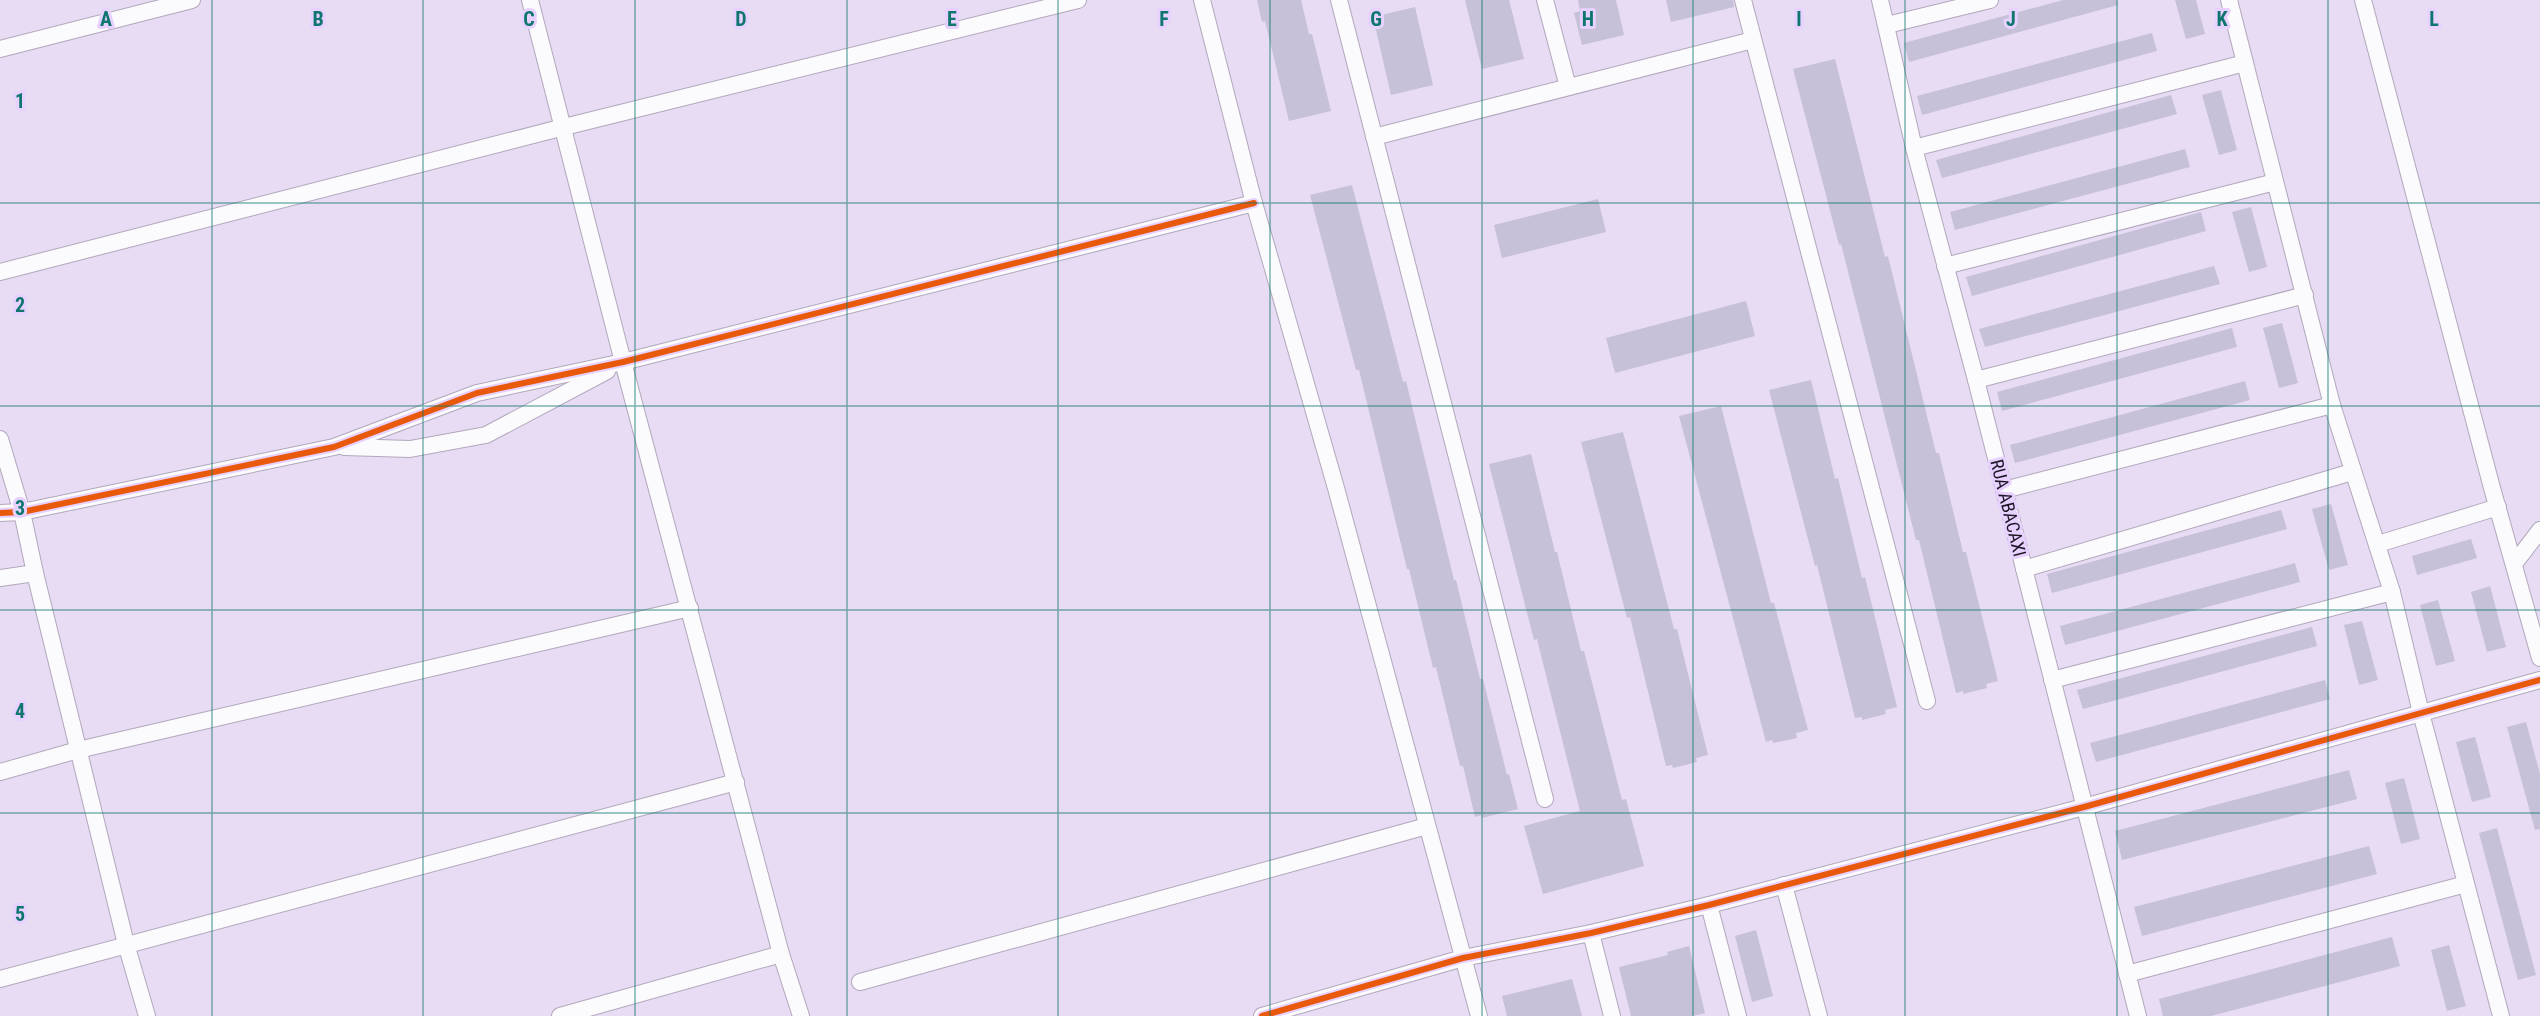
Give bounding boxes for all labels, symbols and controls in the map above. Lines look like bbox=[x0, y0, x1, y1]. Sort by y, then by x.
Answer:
text: A bbox=[100, 7, 112, 31]
text: B bbox=[312, 7, 324, 31]
text: C bbox=[523, 7, 535, 31]
text: D bbox=[735, 7, 747, 31]
text: E bbox=[947, 7, 957, 31]
text: F bbox=[1159, 7, 1169, 31]
text: G bbox=[1370, 7, 1382, 31]
text: H bbox=[1582, 7, 1594, 31]
text: I bbox=[1796, 7, 1802, 31]
text: J bbox=[2006, 7, 2016, 31]
text: K bbox=[2216, 7, 2228, 31]
text: L bbox=[2429, 7, 2439, 31]
text: 1 bbox=[15, 89, 25, 113]
text: 2 bbox=[15, 293, 25, 317]
street label: RUA ABACAXI bbox=[1986, 457, 2031, 559]
text: 3 bbox=[15, 496, 25, 520]
text: 4 bbox=[15, 699, 25, 723]
text: 5 bbox=[15, 902, 25, 926]

